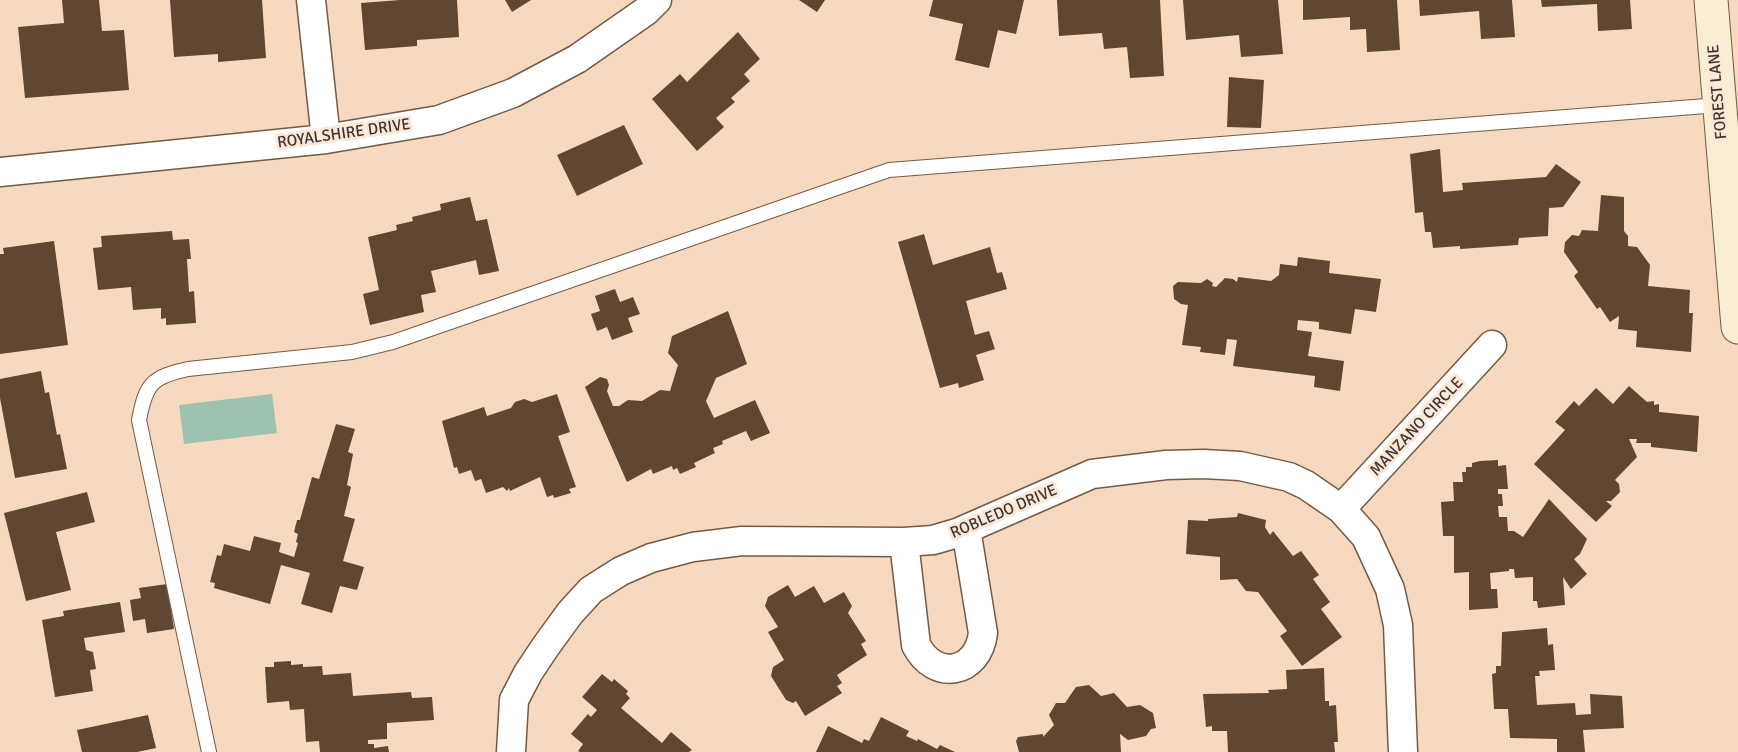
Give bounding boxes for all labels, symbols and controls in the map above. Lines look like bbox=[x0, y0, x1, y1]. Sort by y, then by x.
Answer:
street label: FOREST LANE bbox=[1704, 44, 1732, 140]
street label: ROYALSHIRE DRIVE bbox=[276, 115, 412, 153]
street label: MANZANO CIRCLE bbox=[1366, 374, 1468, 480]
street label: ROBLEDO DRIVE bbox=[948, 481, 1060, 543]

